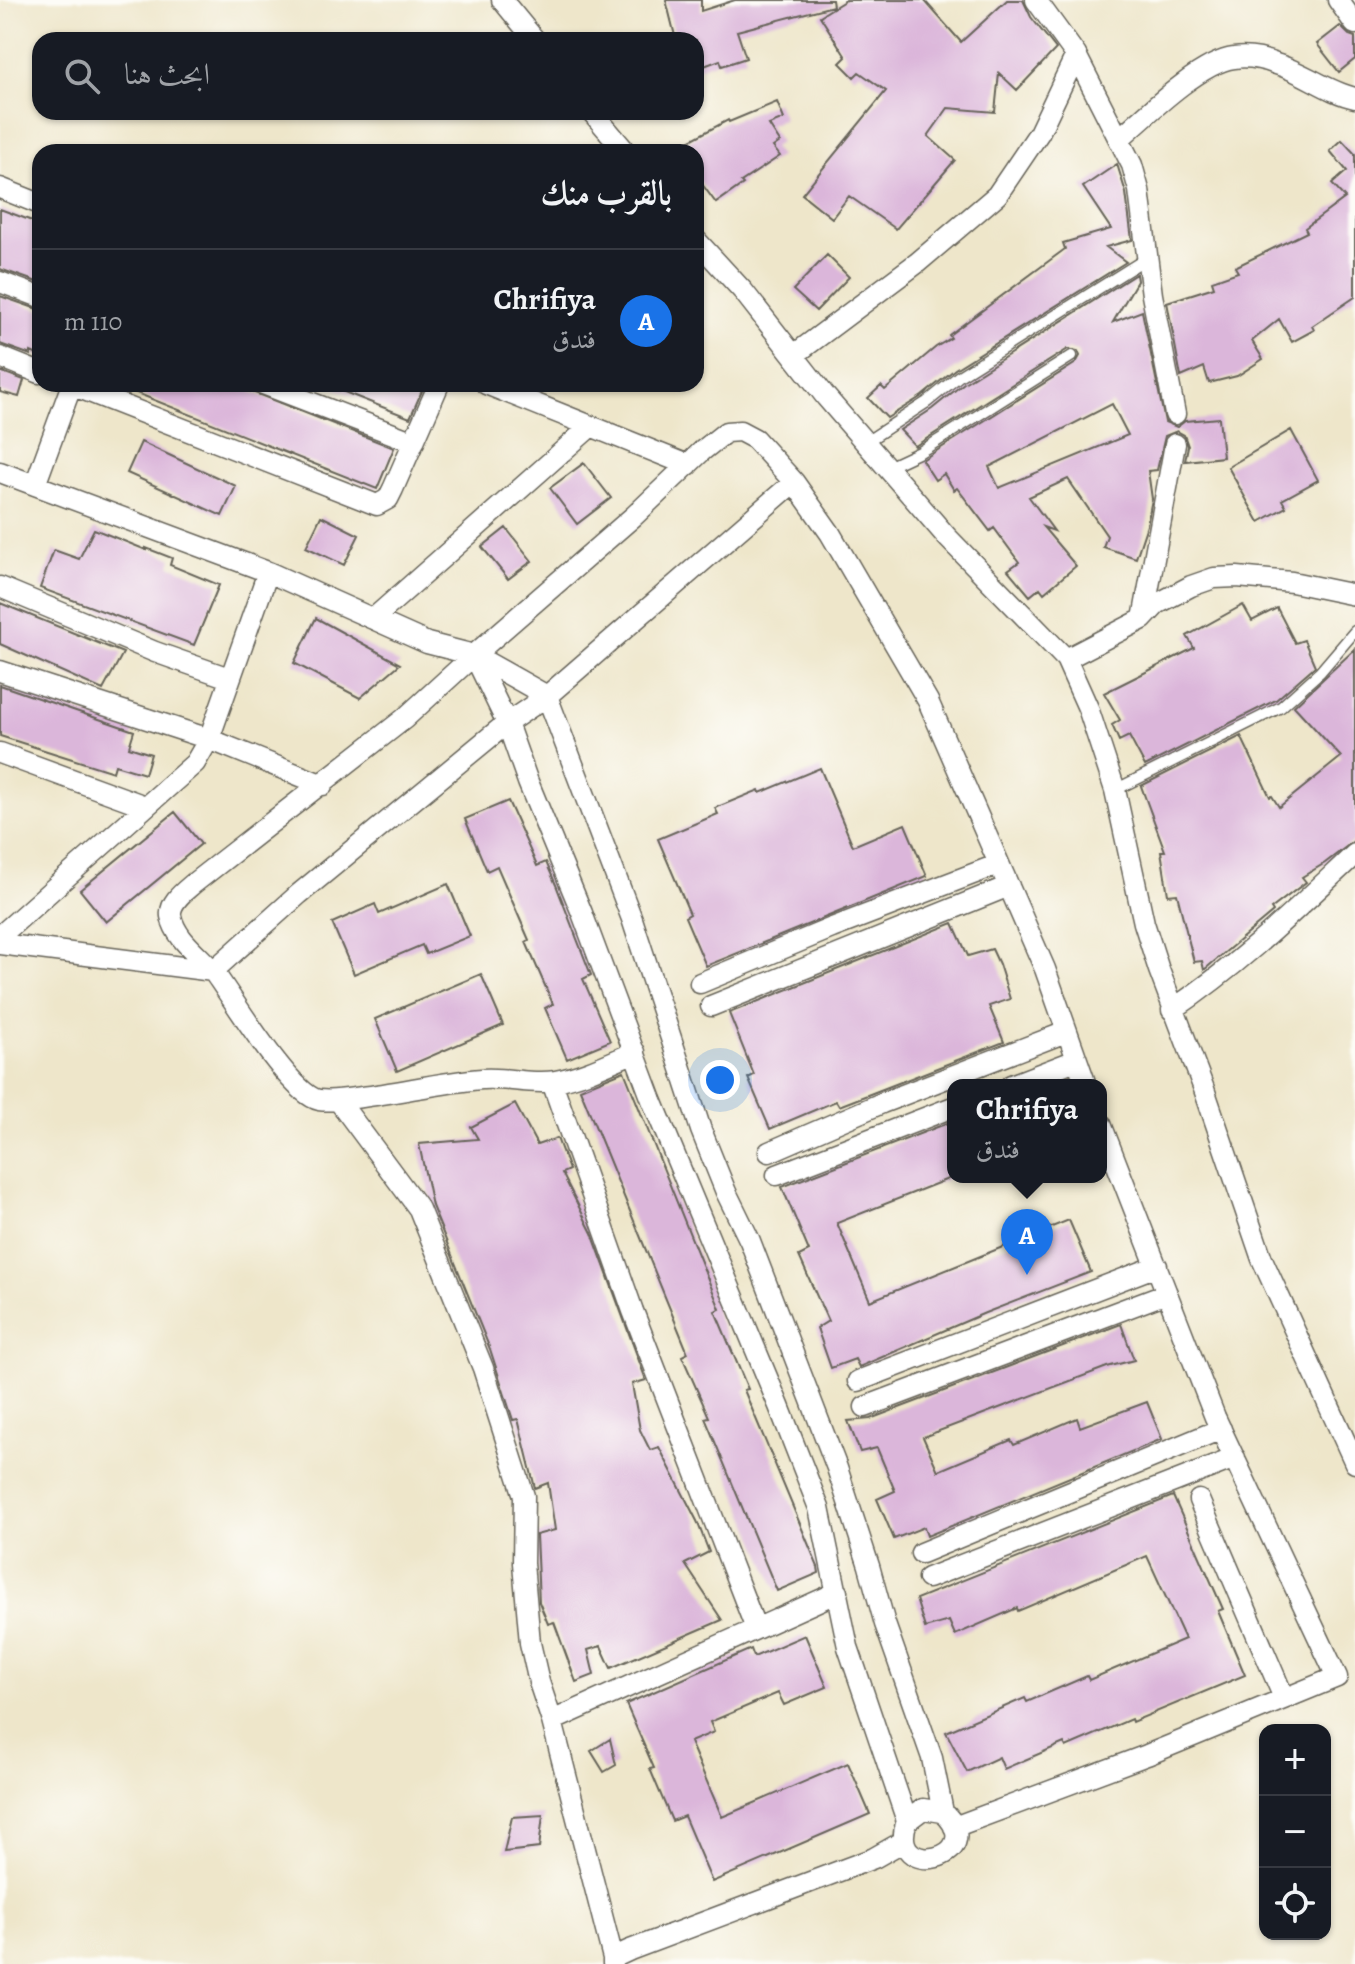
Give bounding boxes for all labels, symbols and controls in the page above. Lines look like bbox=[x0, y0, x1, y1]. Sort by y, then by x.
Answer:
search box bbox=[32, 32, 704, 120]
icon: search bbox=[60, 54, 104, 98]
text: ابحث هنا bbox=[124, 54, 210, 94]
text: بالقرب منك bbox=[540, 169, 672, 216]
text: Chrifiya bbox=[493, 279, 596, 319]
text: 110 m bbox=[64, 304, 122, 339]
text: A bbox=[638, 304, 654, 339]
text: فندق bbox=[552, 322, 596, 357]
your location bbox=[700, 1060, 740, 1100]
popup bbox=[947, 1079, 1107, 1183]
text: Chrifiya bbox=[976, 1089, 1078, 1129]
text: فندق bbox=[976, 1132, 1020, 1167]
pin: A bbox=[1001, 1209, 1053, 1275]
map controls bbox=[1259, 1724, 1331, 1940]
button: + bbox=[1259, 1724, 1331, 1796]
button: − bbox=[1259, 1796, 1331, 1868]
button: locate bbox=[1259, 1868, 1331, 1940]

